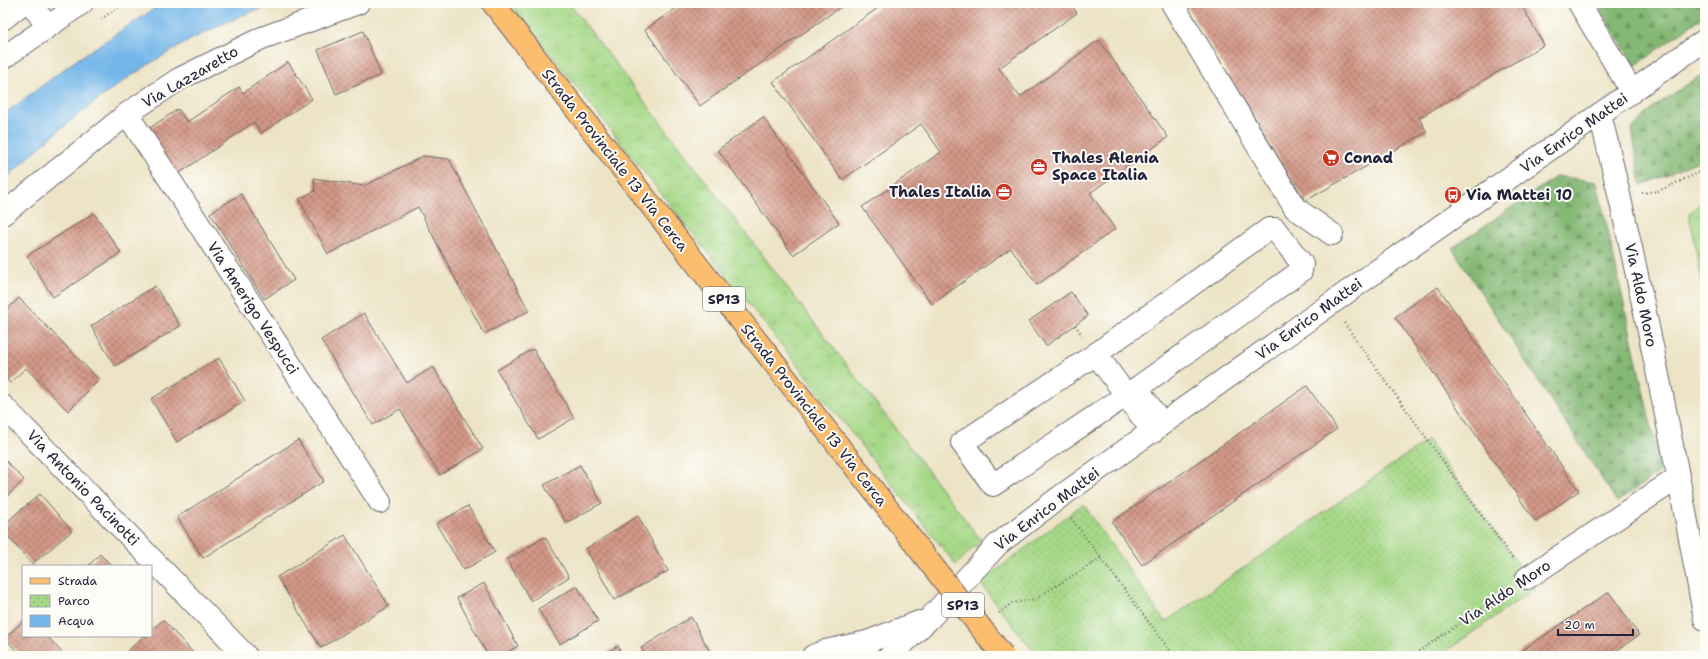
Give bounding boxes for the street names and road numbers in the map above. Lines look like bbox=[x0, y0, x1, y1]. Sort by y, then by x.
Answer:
street label: Via Lazzaretto bbox=[138, 41, 242, 113]
street label: Strada Provinciale 13 Via Cerca bbox=[537, 64, 693, 256]
street label: Via Enrico Mattei bbox=[1516, 88, 1632, 178]
street label: Via Amerigo Vespucci bbox=[203, 238, 303, 378]
street label: Via Aldo Moro bbox=[1620, 241, 1662, 349]
street label: Via Enrico Mattei bbox=[1252, 274, 1366, 364]
road number: SP13 bbox=[703, 287, 745, 311]
street label: Strada Provinciale 13 Via Cerca bbox=[736, 319, 892, 511]
street label: Via Antonio Pacinotti bbox=[22, 426, 144, 550]
street label: Via Enrico Mattei bbox=[990, 463, 1104, 555]
street label: Via Aldo Moro bbox=[1456, 555, 1554, 631]
road number: SP13 bbox=[942, 593, 984, 617]

